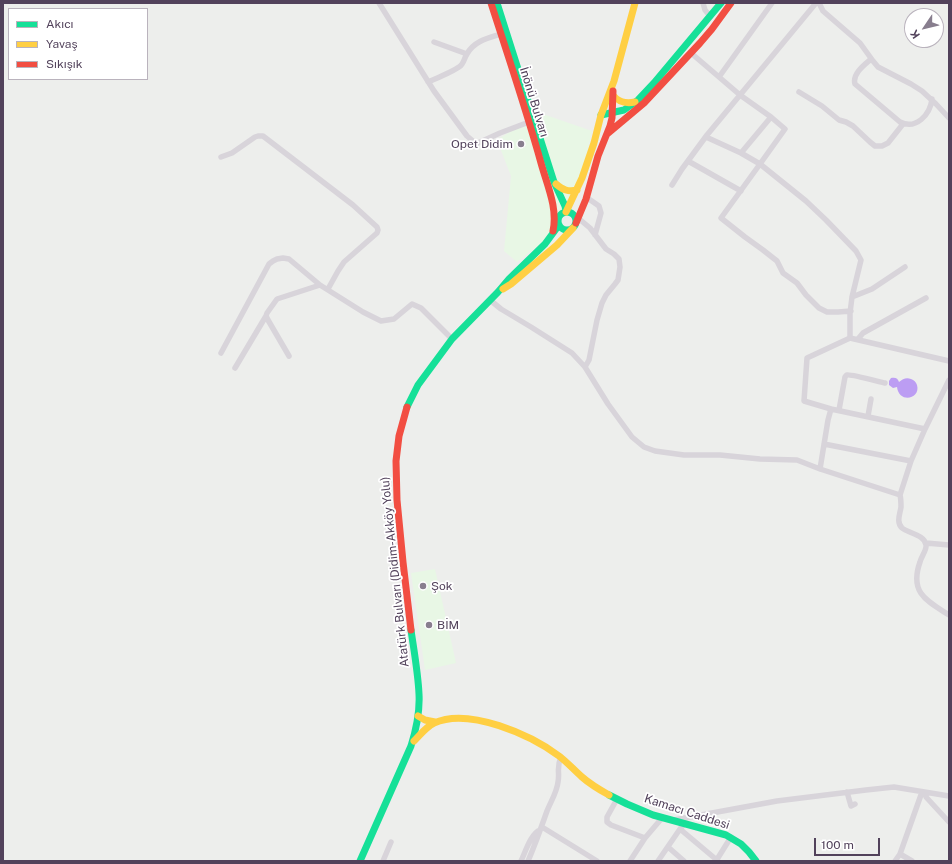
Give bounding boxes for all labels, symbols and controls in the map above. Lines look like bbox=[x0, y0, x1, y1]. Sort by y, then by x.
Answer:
legend bbox=[8, 8, 148, 80]
north arrow bbox=[904, 8, 944, 48]
text: Akıcı bbox=[46, 17, 74, 31]
text: K bbox=[908, 28, 922, 41]
text: Yavaş bbox=[46, 37, 78, 51]
text: Sıkışık bbox=[46, 57, 82, 71]
street label: İnönü Bulvarı bbox=[517, 65, 551, 139]
place label: Opet Didim bbox=[451, 137, 513, 151]
marker: Opet Didim bbox=[516, 139, 526, 149]
street label: Atatürk Bulvarı (Didim-Akköy Yolu) bbox=[378, 476, 412, 668]
place label: Şok bbox=[431, 579, 453, 593]
marker: Şok bbox=[418, 581, 428, 591]
place label: BİM bbox=[437, 618, 459, 632]
marker: BİM bbox=[424, 620, 434, 630]
street label: Kamacı Caddesi bbox=[642, 791, 732, 833]
scale bar bbox=[816, 830, 882, 856]
text: 100 m bbox=[821, 838, 854, 852]

